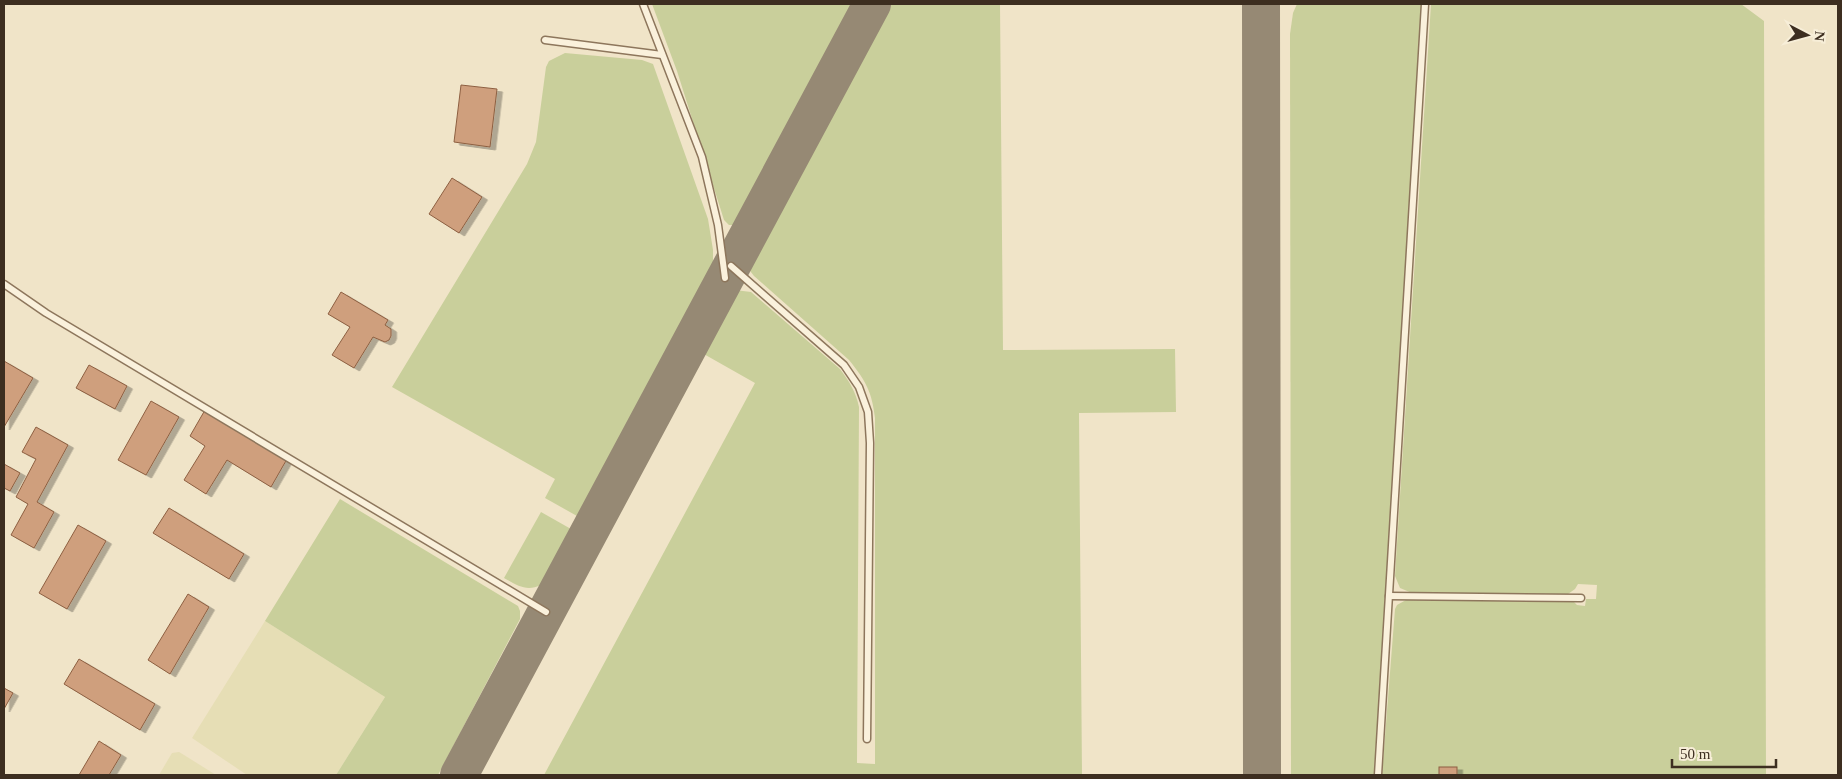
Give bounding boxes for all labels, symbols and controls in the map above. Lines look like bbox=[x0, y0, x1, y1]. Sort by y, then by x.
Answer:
north arrow bbox=[1782, 10, 1832, 60]
text: N bbox=[1811, 30, 1827, 42]
scale bar bbox=[1672, 736, 1776, 768]
text: 50 m bbox=[1680, 746, 1711, 762]

